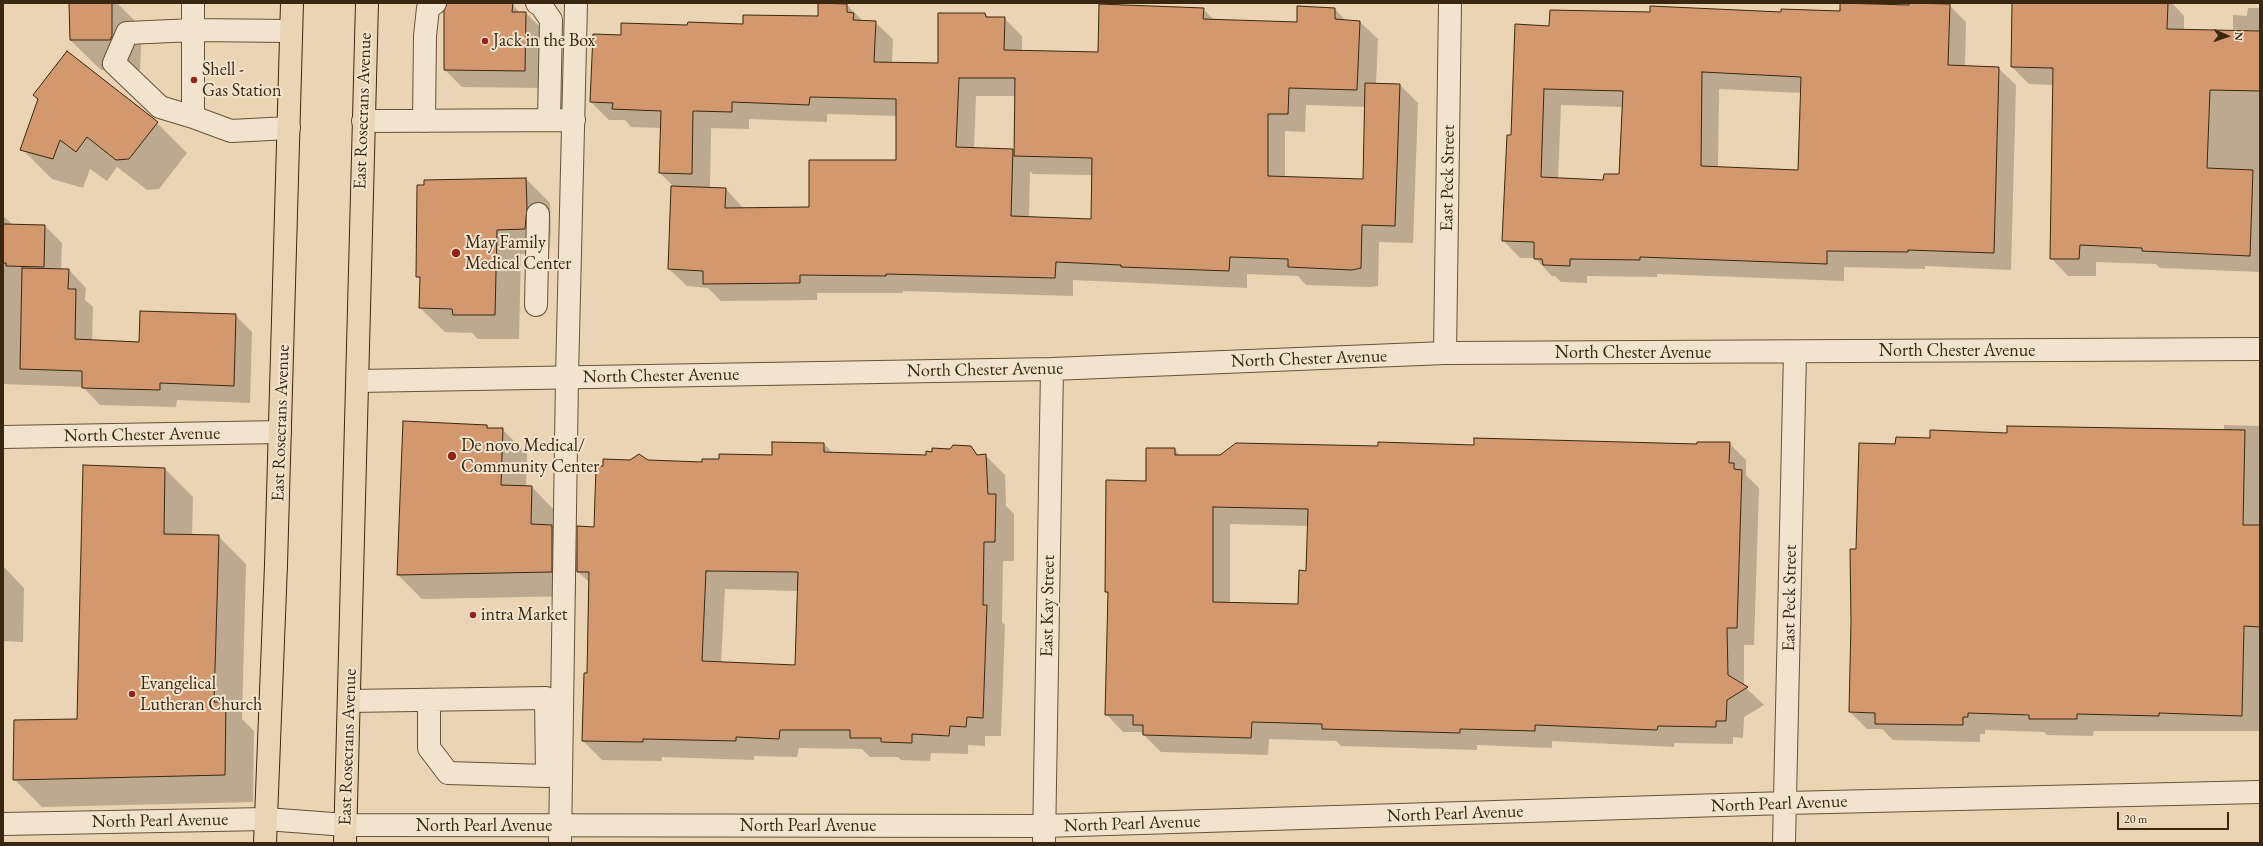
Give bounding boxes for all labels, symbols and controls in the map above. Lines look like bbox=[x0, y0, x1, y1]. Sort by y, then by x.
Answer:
north arrow bbox=[2207, 16, 2247, 56]
place label: Jack in the Box bbox=[493, 30, 595, 52]
street label: East Rosecrans Avenue bbox=[349, 32, 377, 190]
text: N bbox=[2232, 32, 2246, 41]
marker: Jack in the Box bbox=[480, 36, 490, 46]
place label: Shell - Gas Station bbox=[202, 59, 281, 102]
marker: Shell - Gas Station bbox=[189, 75, 199, 85]
street label: East Peck Street bbox=[1436, 124, 1460, 232]
place label: May Family Medical Center bbox=[465, 232, 571, 274]
marker: May Family Medical Center bbox=[450, 247, 462, 259]
street label: North Chester Avenue bbox=[1879, 340, 2035, 362]
street label: North Chester Avenue bbox=[1555, 342, 1711, 364]
street label: East Rosecrans Avenue bbox=[267, 344, 295, 502]
street label: North Chester Avenue bbox=[1230, 345, 1388, 373]
street label: North Chester Avenue bbox=[907, 358, 1063, 382]
street label: North Chester Avenue bbox=[583, 364, 739, 388]
street label: North Chester Avenue bbox=[64, 423, 220, 447]
place label: De novo Medical/ Community Center bbox=[461, 435, 599, 478]
marker: De novo Medical/ Community Center bbox=[446, 450, 458, 462]
street label: East Peck Street bbox=[1778, 544, 1802, 652]
street label: East Kay Street bbox=[1036, 555, 1060, 657]
place label: intra Market bbox=[481, 604, 568, 626]
marker: intra Market bbox=[468, 610, 478, 620]
street label: East Rosecrans Avenue bbox=[334, 668, 362, 826]
place label: Evangelical Lutheran Church bbox=[140, 673, 262, 716]
marker: Evangelical Lutheran Church bbox=[127, 689, 137, 699]
street label: North Pearl Avenue bbox=[1710, 791, 1848, 817]
street label: North Pearl Avenue bbox=[1386, 801, 1524, 827]
scale bar bbox=[2119, 804, 2231, 830]
street label: North Pearl Avenue bbox=[92, 809, 228, 833]
street label: North Pearl Avenue bbox=[1063, 811, 1201, 837]
text: 20 m bbox=[2124, 811, 2147, 827]
street label: North Pearl Avenue bbox=[416, 815, 552, 837]
street label: North Pearl Avenue bbox=[740, 815, 876, 837]

